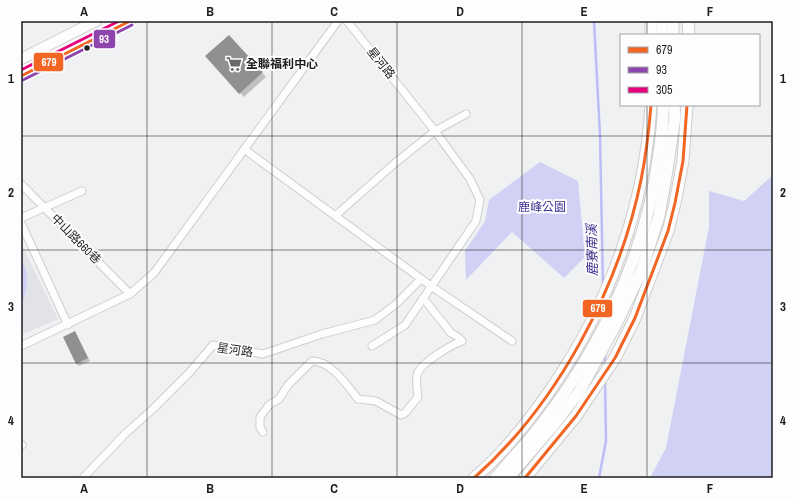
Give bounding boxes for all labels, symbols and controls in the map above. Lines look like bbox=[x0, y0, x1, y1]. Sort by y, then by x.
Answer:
text: A bbox=[80, 3, 88, 20]
text: B bbox=[206, 3, 214, 20]
text: C bbox=[330, 3, 338, 20]
text: D bbox=[456, 3, 464, 20]
text: E bbox=[580, 3, 588, 20]
text: F bbox=[707, 3, 714, 20]
line badge: 93 bbox=[93, 29, 116, 49]
text: 93 bbox=[99, 32, 109, 46]
legend bbox=[620, 34, 760, 106]
text: 679 bbox=[656, 42, 672, 58]
unlabelled marker bbox=[82, 43, 92, 53]
street label: 星河路 bbox=[363, 44, 399, 82]
line badge: 679 bbox=[33, 52, 64, 72]
text: 679 bbox=[41, 55, 57, 69]
supermarket icon: 全聯福利中心 bbox=[225, 55, 243, 73]
place label: 全聯福利中心 bbox=[246, 56, 318, 72]
text: 93 bbox=[656, 62, 667, 78]
text: 1 bbox=[8, 70, 14, 87]
text: 1 bbox=[780, 70, 786, 87]
text: 305 bbox=[656, 82, 673, 98]
text: 2 bbox=[8, 184, 14, 201]
text: 2 bbox=[780, 184, 786, 201]
park label: 鹿峰公園 bbox=[518, 199, 566, 215]
street label: 中山路660巷 bbox=[48, 211, 104, 267]
water label: 鹿寮南溪 bbox=[583, 222, 601, 276]
text: 3 bbox=[8, 298, 14, 315]
text: 3 bbox=[780, 298, 786, 315]
line badge: 679 bbox=[582, 299, 613, 318]
text: 679 bbox=[590, 301, 606, 315]
street label: 星河路 bbox=[216, 340, 254, 360]
text: 4 bbox=[8, 412, 14, 429]
text: 4 bbox=[780, 412, 786, 429]
text: A bbox=[80, 480, 88, 497]
text: B bbox=[206, 480, 214, 497]
text: C bbox=[330, 480, 338, 497]
text: D bbox=[456, 480, 464, 497]
text: E bbox=[580, 480, 588, 497]
text: F bbox=[707, 480, 714, 497]

